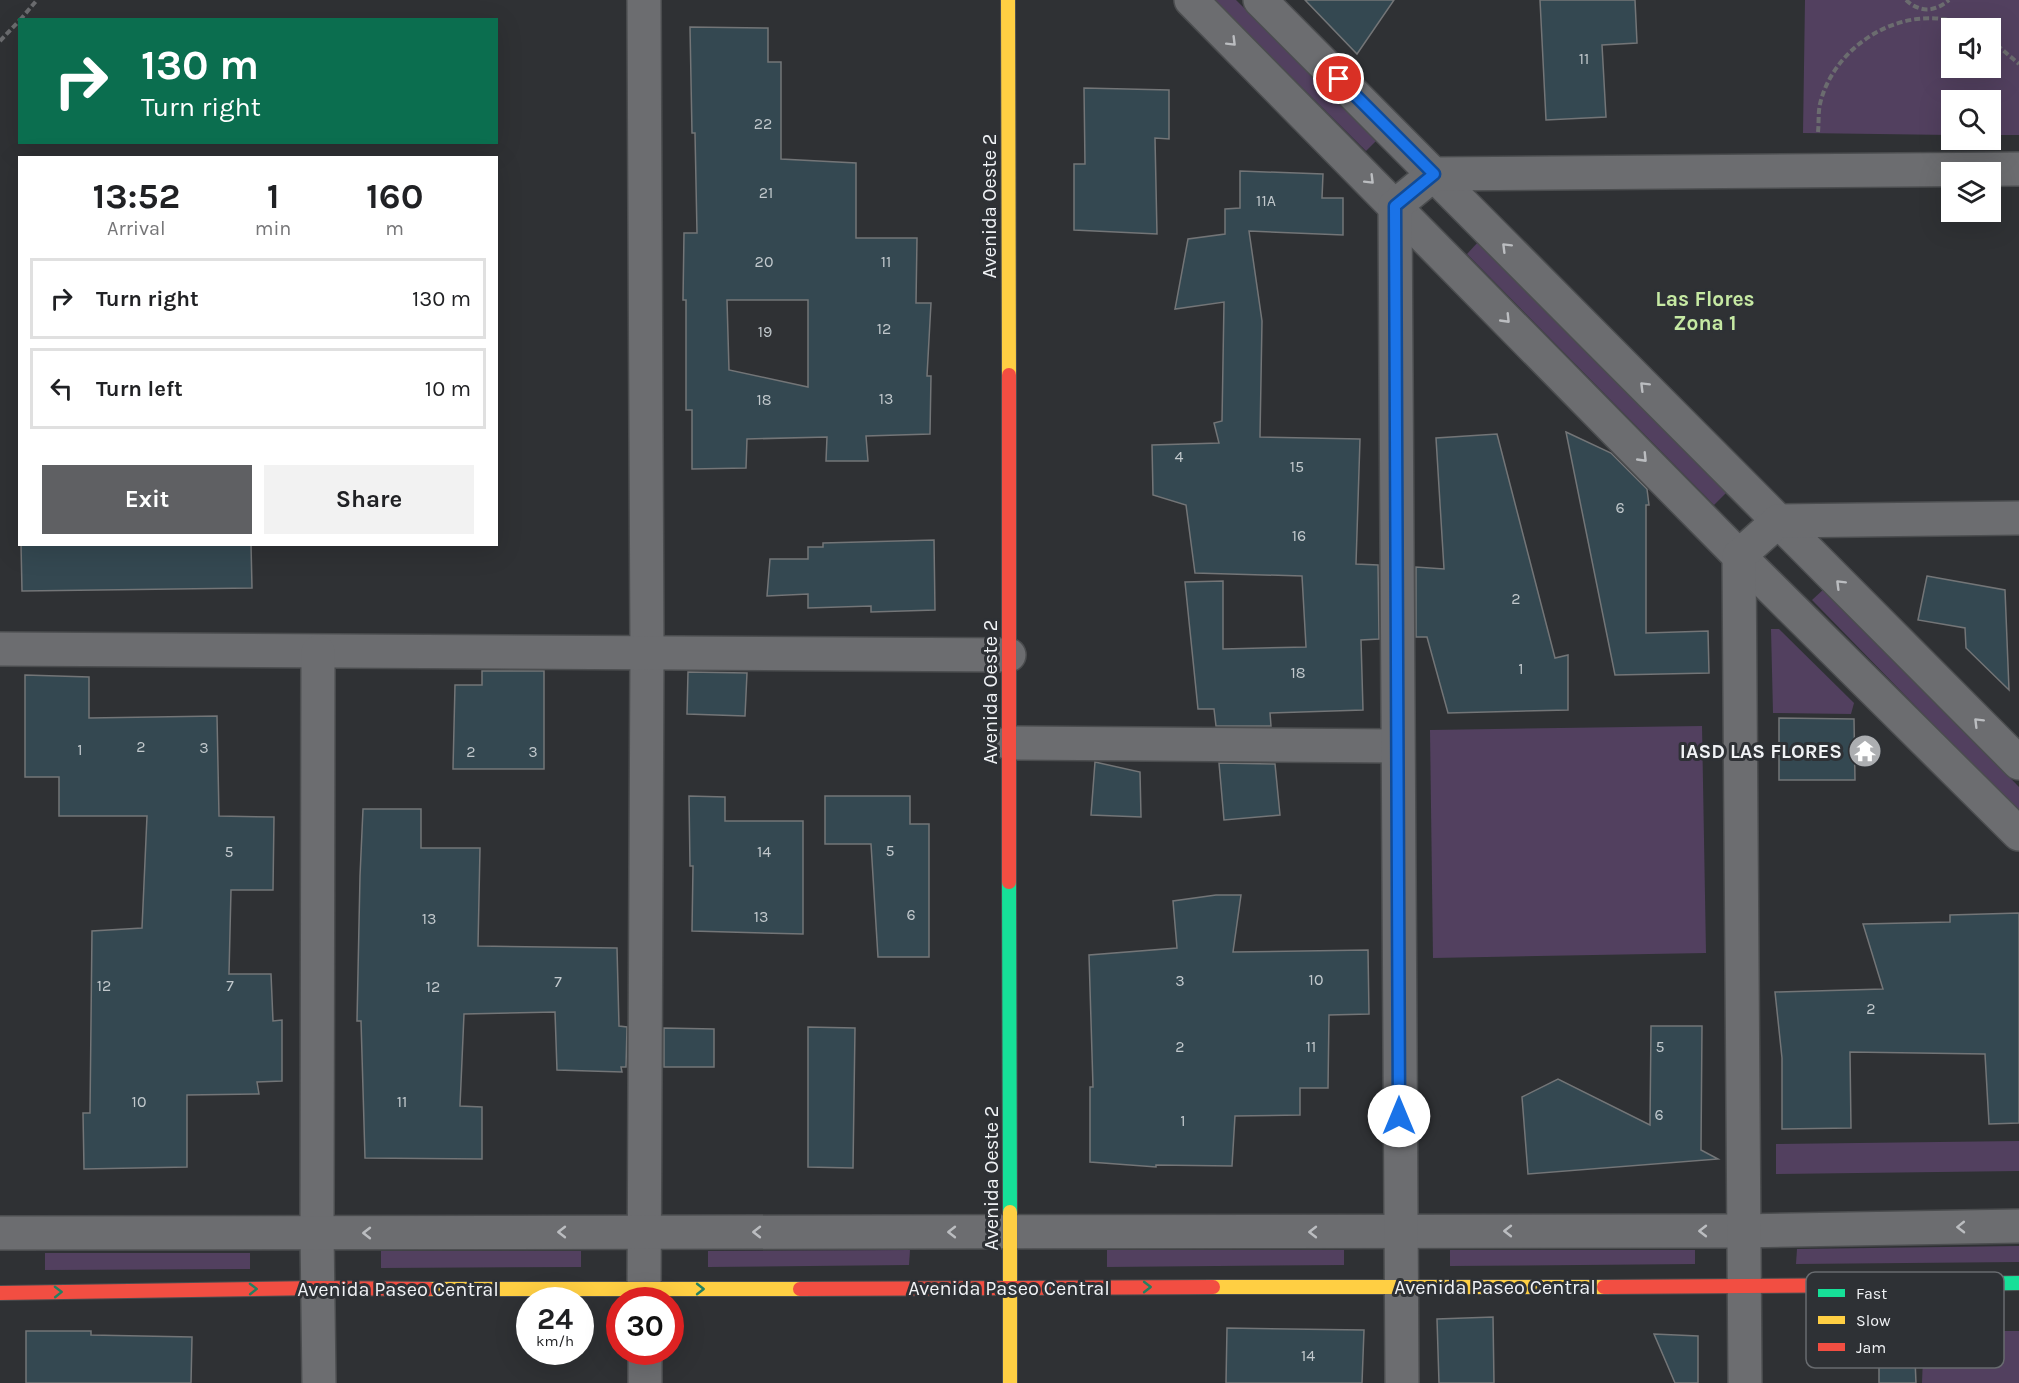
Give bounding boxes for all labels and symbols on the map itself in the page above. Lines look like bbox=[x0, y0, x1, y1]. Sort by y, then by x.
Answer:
one-way arrow bbox=[1225, 34, 1236, 45]
house number: 11 bbox=[1579, 49, 1589, 68]
pin bbox=[1313, 53, 1364, 104]
house number: 22 bbox=[754, 114, 772, 133]
street label: Avenida Oeste 2 bbox=[978, 134, 1001, 278]
one-way arrow bbox=[1363, 173, 1373, 184]
house number: 21 bbox=[759, 183, 773, 202]
house number: 11A bbox=[1256, 191, 1276, 210]
one-way arrow bbox=[1503, 244, 1514, 255]
house number: 20 bbox=[755, 252, 773, 271]
house number: 11 bbox=[881, 252, 891, 271]
district label: Las Flores Zona 1 bbox=[1655, 287, 1755, 335]
one-way arrow bbox=[1499, 311, 1510, 322]
house number: 12 bbox=[877, 319, 891, 338]
house number: 19 bbox=[758, 322, 772, 341]
one-way arrow bbox=[1640, 382, 1651, 393]
house number: 13 bbox=[879, 389, 893, 408]
house number: 18 bbox=[756, 390, 772, 409]
house number: 4 bbox=[1175, 447, 1184, 466]
one-way arrow bbox=[1636, 452, 1647, 462]
house number: 15 bbox=[1290, 457, 1304, 476]
house number: 6 bbox=[1615, 498, 1625, 517]
house number: 16 bbox=[1292, 526, 1306, 545]
one-way arrow bbox=[1837, 580, 1848, 591]
house number: 2 bbox=[1511, 589, 1521, 608]
street label: Avenida Oeste 2 bbox=[979, 620, 1002, 764]
house number: 1 bbox=[1518, 659, 1524, 678]
house number: 18 bbox=[1290, 663, 1306, 682]
one-way arrow bbox=[1974, 718, 1985, 729]
temple icon: IASD LAS FLORES bbox=[1847, 733, 1883, 769]
house number: 2 bbox=[136, 737, 146, 756]
house number: 3 bbox=[199, 738, 209, 757]
house number: 1 bbox=[77, 740, 83, 759]
place label: IASD LAS FLORES bbox=[1680, 740, 1842, 763]
house number: 2 bbox=[466, 742, 476, 761]
house number: 3 bbox=[528, 742, 538, 761]
house number: 5 bbox=[885, 841, 895, 860]
house number: 5 bbox=[224, 842, 234, 861]
house number: 14 bbox=[757, 842, 771, 861]
house number: 6 bbox=[906, 905, 916, 924]
house number: 13 bbox=[754, 907, 768, 926]
house number: 13 bbox=[422, 909, 436, 928]
house number: 10 bbox=[1309, 970, 1323, 989]
house number: 3 bbox=[1175, 971, 1185, 990]
house number: 7 bbox=[554, 972, 562, 991]
house number: 12 bbox=[97, 976, 111, 995]
house number: 7 bbox=[226, 976, 234, 995]
house number: 12 bbox=[426, 977, 440, 996]
house number: 2 bbox=[1866, 999, 1876, 1018]
house number: 2 bbox=[1175, 1037, 1185, 1056]
house number: 11 bbox=[1306, 1037, 1316, 1056]
house number: 5 bbox=[1655, 1037, 1665, 1056]
position arrow bbox=[1367, 1084, 1431, 1148]
house number: 10 bbox=[132, 1092, 146, 1111]
house number: 11 bbox=[397, 1092, 407, 1111]
house number: 6 bbox=[1654, 1105, 1664, 1124]
street label: Avenida Oeste 2 bbox=[980, 1106, 1003, 1250]
house number: 1 bbox=[1180, 1111, 1186, 1130]
one-way arrow bbox=[1956, 1221, 1965, 1233]
one-way arrow bbox=[1503, 1225, 1512, 1237]
one-way arrow bbox=[1698, 1225, 1707, 1237]
one-way arrow bbox=[557, 1226, 566, 1238]
one-way arrow bbox=[752, 1226, 761, 1238]
one-way arrow bbox=[947, 1226, 956, 1238]
one-way arrow bbox=[1308, 1226, 1317, 1238]
one-way arrow bbox=[362, 1227, 371, 1239]
legend bbox=[1806, 1272, 2004, 1368]
street label: Avenida Paseo Central bbox=[1394, 1276, 1596, 1299]
street label: Avenida Paseo Central bbox=[908, 1277, 1110, 1300]
street label: Avenida Paseo Central bbox=[297, 1278, 499, 1301]
one-way arrow bbox=[1143, 1281, 1152, 1293]
one-way arrow bbox=[249, 1283, 258, 1295]
one-way arrow bbox=[696, 1283, 705, 1295]
text: Fast bbox=[1856, 1284, 1887, 1303]
one-way arrow bbox=[54, 1286, 63, 1298]
speed limit sign: 30 bbox=[606, 1287, 684, 1365]
text: Slow bbox=[1856, 1311, 1891, 1330]
text: Jam bbox=[1856, 1338, 1886, 1357]
house number: 14 bbox=[1301, 1346, 1315, 1365]

